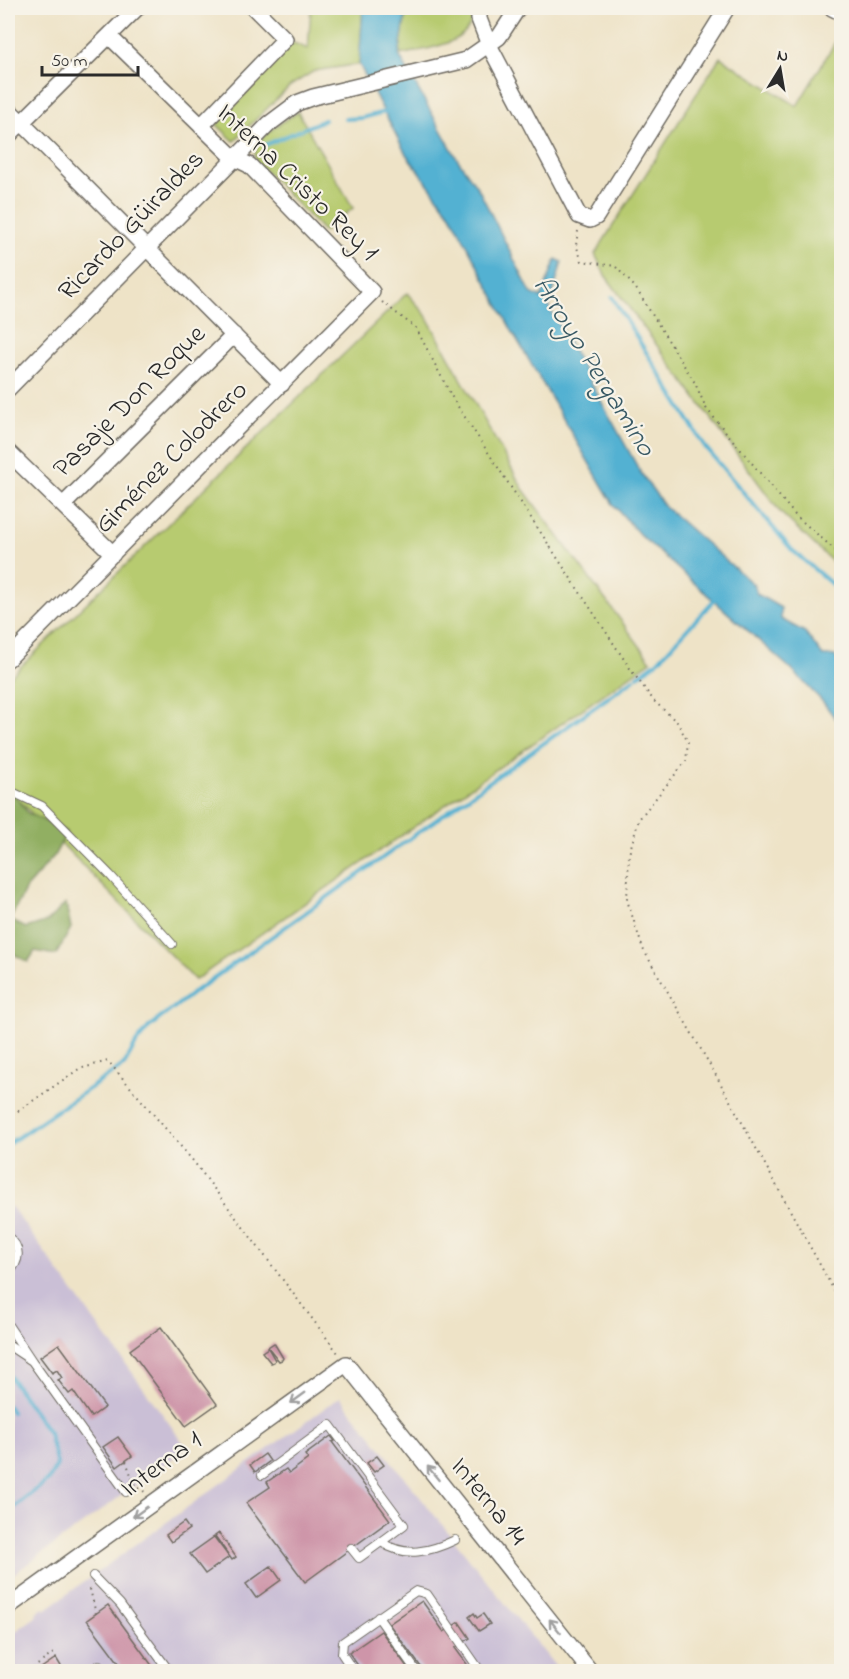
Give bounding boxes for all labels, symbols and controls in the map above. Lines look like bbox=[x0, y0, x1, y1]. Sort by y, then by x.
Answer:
scale bar bbox=[42, 39, 138, 77]
north arrow bbox=[750, 39, 810, 99]
text: N bbox=[775, 43, 790, 69]
text: 50 m bbox=[51, 49, 88, 75]
street label: Interna Cristo Rey 1 bbox=[207, 95, 387, 271]
street label: Ricardo Güiraldes bbox=[50, 142, 214, 310]
water label: Arroyo Pergamino bbox=[521, 269, 666, 466]
street label: Pasaje Don Roque bbox=[45, 316, 216, 487]
street label: Giménez Colodrero bbox=[86, 372, 258, 544]
one-way arrow bbox=[291, 1392, 307, 1404]
street label: Interna 1 bbox=[113, 1422, 211, 1508]
street label: Interna 14 bbox=[440, 1449, 536, 1555]
one-way arrow bbox=[426, 1466, 439, 1482]
one-way arrow bbox=[132, 1506, 148, 1518]
one-way arrow bbox=[548, 1618, 561, 1634]

